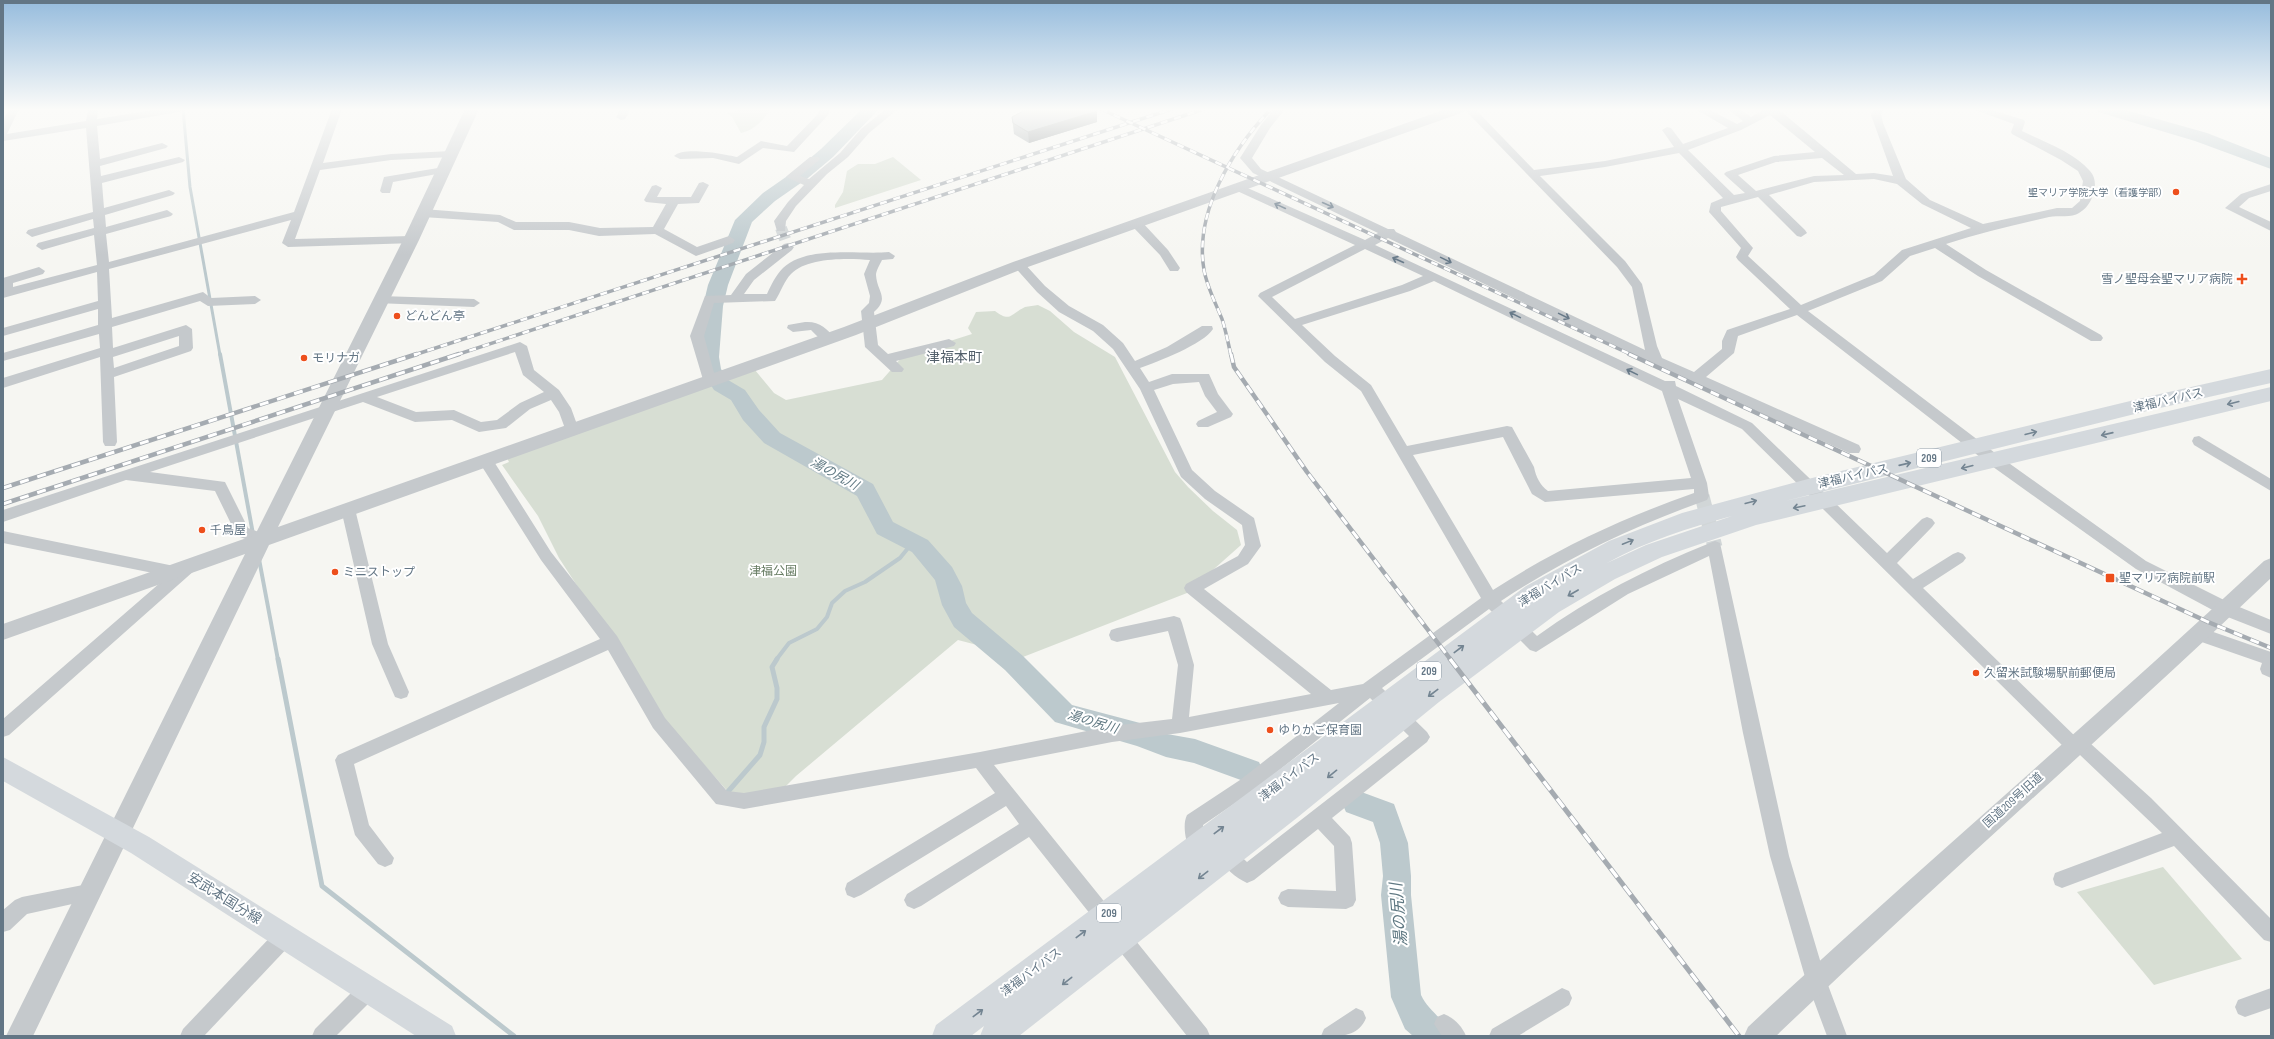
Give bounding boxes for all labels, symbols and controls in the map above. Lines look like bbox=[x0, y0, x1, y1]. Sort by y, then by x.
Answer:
place label: 聖マリア学院大学（看護学部） bbox=[2028, 187, 2168, 199]
marker: 聖マリア学院大学（看護学部） bbox=[2171, 187, 2181, 197]
one-way arrow bbox=[1274, 202, 1286, 209]
one-way arrow bbox=[1322, 202, 1334, 209]
one-way arrow bbox=[1392, 256, 1404, 263]
one-way arrow bbox=[1440, 257, 1452, 264]
place label: 雪ノ聖母会聖マリア病院 bbox=[2101, 272, 2233, 287]
marker: 雪ノ聖母会聖マリア病院 bbox=[2236, 273, 2248, 285]
place label: どんどん亭 bbox=[405, 309, 465, 324]
marker: どんどん亭 bbox=[392, 311, 402, 321]
one-way arrow bbox=[1510, 311, 1522, 318]
one-way arrow bbox=[1557, 313, 1569, 320]
district label: 津福本町 bbox=[926, 349, 982, 366]
place label: モリナガ bbox=[312, 351, 360, 366]
marker: モリナガ bbox=[299, 353, 309, 363]
one-way arrow bbox=[1627, 368, 1639, 375]
street label: 津福バイパス bbox=[2131, 385, 2205, 416]
one-way arrow bbox=[2227, 400, 2240, 407]
one-way arrow bbox=[2024, 429, 2037, 437]
one-way arrow bbox=[2101, 430, 2114, 438]
road number: 209 bbox=[1917, 449, 1941, 467]
water label: 湯の尻川 bbox=[808, 454, 863, 494]
one-way arrow bbox=[1898, 460, 1911, 468]
street label: 津福バイパス bbox=[1816, 461, 1890, 492]
one-way arrow bbox=[1961, 464, 1974, 471]
one-way arrow bbox=[1744, 498, 1757, 505]
one-way arrow bbox=[1793, 504, 1806, 511]
place label: 千鳥屋 bbox=[210, 523, 246, 538]
marker: 千鳥屋 bbox=[197, 525, 207, 535]
one-way arrow bbox=[1621, 538, 1633, 546]
street label: 津福バイパス bbox=[1516, 561, 1585, 610]
park label: 津福公園 bbox=[749, 564, 797, 579]
place label: ミニストップ bbox=[343, 565, 415, 580]
marker: ミニストップ bbox=[330, 567, 340, 577]
place label: 聖マリア病院前駅 bbox=[2119, 571, 2215, 586]
marker: 聖マリア病院前駅 bbox=[2104, 572, 2116, 584]
one-way arrow bbox=[1567, 589, 1579, 597]
one-way arrow bbox=[1453, 645, 1464, 653]
road number: 209 bbox=[1417, 662, 1441, 680]
place label: 久留米試験場駅前郵便局 bbox=[1984, 666, 2116, 681]
marker: 久留米試験場駅前郵便局 bbox=[1971, 668, 1981, 678]
one-way arrow bbox=[1428, 688, 1439, 697]
water label: 湯の尻川 bbox=[1065, 707, 1122, 738]
place label: ゆりかご保育園 bbox=[1278, 723, 1362, 738]
marker: ゆりかご保育園 bbox=[1265, 725, 1275, 735]
street label: 津福バイパス bbox=[1256, 750, 1322, 805]
one-way arrow bbox=[1326, 769, 1337, 778]
street label: 国道209号旧道 bbox=[1980, 769, 2046, 831]
one-way arrow bbox=[1213, 826, 1224, 834]
street label: 安武本国分線 bbox=[185, 869, 265, 928]
one-way arrow bbox=[1197, 870, 1208, 879]
water label: 湯の尻川 bbox=[1387, 880, 1412, 948]
road number: 209 bbox=[1097, 904, 1121, 922]
one-way arrow bbox=[1076, 930, 1087, 938]
street label: 津福バイパス bbox=[998, 945, 1064, 1000]
one-way arrow bbox=[1062, 976, 1073, 985]
one-way arrow bbox=[972, 1008, 983, 1017]

